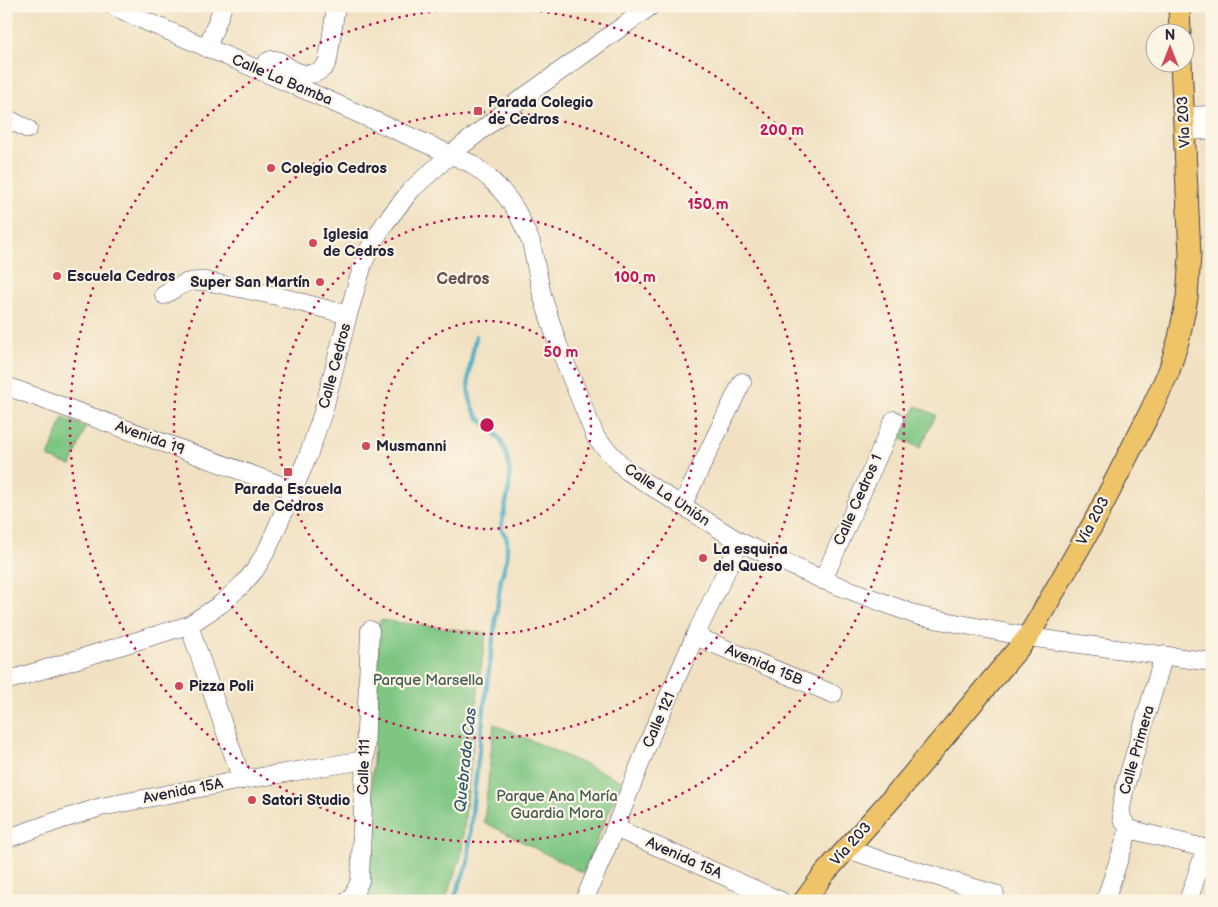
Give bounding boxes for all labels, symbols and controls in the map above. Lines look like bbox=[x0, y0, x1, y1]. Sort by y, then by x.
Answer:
north arrow bbox=[1146, 22, 1196, 72]
text: N bbox=[1165, 27, 1175, 44]
street label: Calle La Bamba bbox=[229, 50, 335, 110]
place label: Parada Colegio de Cedros bbox=[488, 93, 594, 129]
street label: Vía 203 bbox=[1173, 95, 1195, 149]
marker: Parada Colegio de Cedros bbox=[472, 105, 484, 117]
text: 200 m bbox=[760, 121, 804, 140]
place label: Colegio Cedros bbox=[281, 159, 387, 178]
marker: Colegio Cedros bbox=[265, 162, 277, 174]
text: 150 m bbox=[687, 195, 729, 214]
place label: Iglesia de Cedros bbox=[323, 225, 394, 261]
marker: Iglesia de Cedros bbox=[307, 237, 319, 249]
place label: Escuela Cedros bbox=[67, 267, 175, 286]
text: 100 m bbox=[614, 268, 656, 287]
marker: Escuela Cedros bbox=[51, 270, 63, 282]
district label: Cedros bbox=[437, 270, 490, 289]
place label: Super San Martín bbox=[190, 273, 310, 292]
marker: Super San Martín bbox=[314, 276, 326, 288]
street label: Calle Cedros bbox=[314, 321, 356, 411]
text: 50 m bbox=[544, 343, 579, 362]
centre of rings bbox=[478, 416, 496, 434]
street label: Avenida 19 bbox=[113, 417, 187, 459]
place label: Musmanni bbox=[376, 437, 447, 456]
marker: Musmanni bbox=[360, 440, 372, 452]
street label: Calle Cedros 1 bbox=[829, 451, 887, 549]
street label: Calle La Unión bbox=[620, 459, 714, 531]
marker: Parada Escuela de Cedros bbox=[282, 466, 294, 478]
place label: Parada Escuela de Cedros bbox=[234, 480, 342, 516]
street label: Vía 203 bbox=[1072, 493, 1114, 549]
place label: La esquina del Queso bbox=[713, 540, 788, 576]
marker: La esquina del Queso bbox=[697, 552, 709, 564]
street label: Avenida 15B bbox=[722, 640, 806, 690]
park label: Parque Marsella bbox=[373, 671, 483, 690]
place label: Pizza Poli bbox=[189, 677, 254, 696]
marker: Pizza Poli bbox=[173, 680, 185, 692]
street label: Calle 121 bbox=[638, 689, 680, 751]
street label: Calle Primera bbox=[1115, 703, 1159, 797]
water label: Quebrada Cas bbox=[451, 707, 481, 813]
street label: Calle 111 bbox=[354, 739, 374, 795]
street label: Avenida 15A bbox=[141, 774, 226, 808]
park label: Parque Ana María Guardia Mora bbox=[496, 787, 618, 823]
place label: Satori Studio bbox=[262, 791, 351, 810]
marker: Satori Studio bbox=[246, 794, 258, 806]
street label: Vía 203 bbox=[826, 818, 876, 870]
street label: Avenida 15A bbox=[643, 833, 726, 884]

